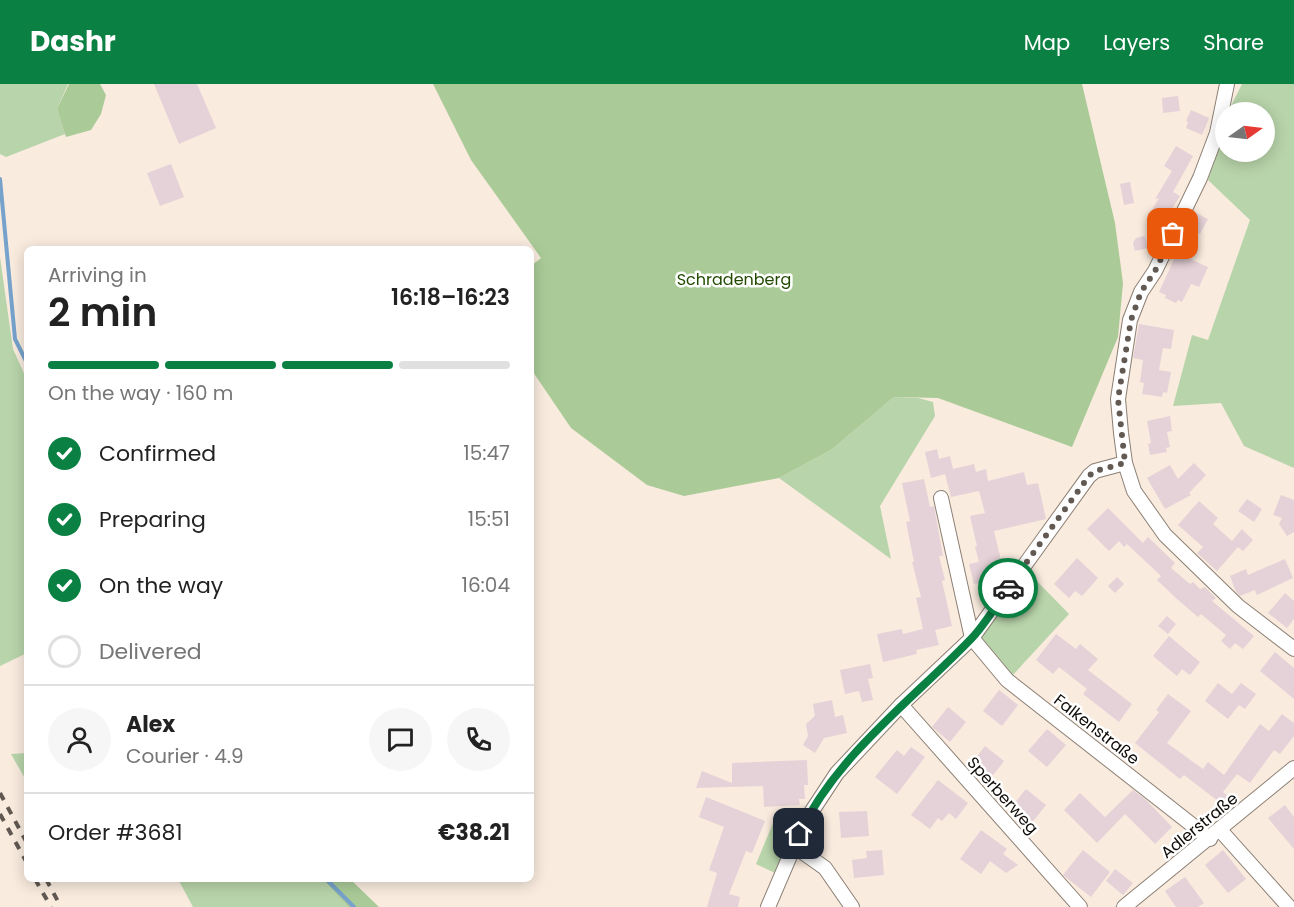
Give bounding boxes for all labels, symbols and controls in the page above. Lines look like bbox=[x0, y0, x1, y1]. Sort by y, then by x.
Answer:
text: Dashr bbox=[30, 22, 116, 61]
text: Map bbox=[1024, 28, 1070, 57]
text: Layers bbox=[1103, 28, 1170, 57]
text: Share bbox=[1203, 28, 1264, 57]
north arrow bbox=[1215, 102, 1275, 162]
map controls bbox=[1215, 102, 1275, 162]
pin bbox=[1147, 208, 1198, 259]
icon: bag bbox=[1156, 217, 1189, 250]
text: Arriving in bbox=[48, 261, 147, 289]
park label: Schradenberg bbox=[677, 268, 791, 291]
text: 16:18–16:23 bbox=[391, 282, 510, 313]
text: 2 min bbox=[48, 285, 157, 340]
text: On the way · 160 m bbox=[48, 379, 233, 407]
icon: check bbox=[48, 437, 81, 470]
text: Confirmed bbox=[99, 438, 216, 469]
text: 15:47 bbox=[463, 439, 510, 467]
icon: check bbox=[48, 503, 81, 536]
text: Preparing bbox=[99, 504, 206, 535]
text: 15:51 bbox=[468, 505, 510, 533]
courier bbox=[978, 558, 1038, 618]
icon: check bbox=[48, 569, 81, 602]
text: On the way bbox=[99, 570, 223, 601]
text: 16:04 bbox=[462, 571, 510, 599]
icon: car bbox=[992, 572, 1025, 605]
text: Delivered bbox=[99, 636, 202, 667]
street label: Falkenstraße bbox=[1049, 689, 1144, 770]
button: person bbox=[48, 708, 111, 771]
button: chat bbox=[369, 708, 432, 771]
button: phone bbox=[447, 708, 510, 771]
text: Alex bbox=[126, 709, 175, 740]
text: Courier · 4.9 bbox=[126, 742, 244, 770]
street label: Sperberweg bbox=[962, 752, 1044, 839]
street label: Adlerstraße bbox=[1156, 787, 1243, 864]
pin bbox=[773, 808, 824, 859]
text: Order #3681 bbox=[48, 817, 182, 848]
text: €38.21 bbox=[438, 817, 510, 848]
icon: home bbox=[782, 817, 815, 850]

